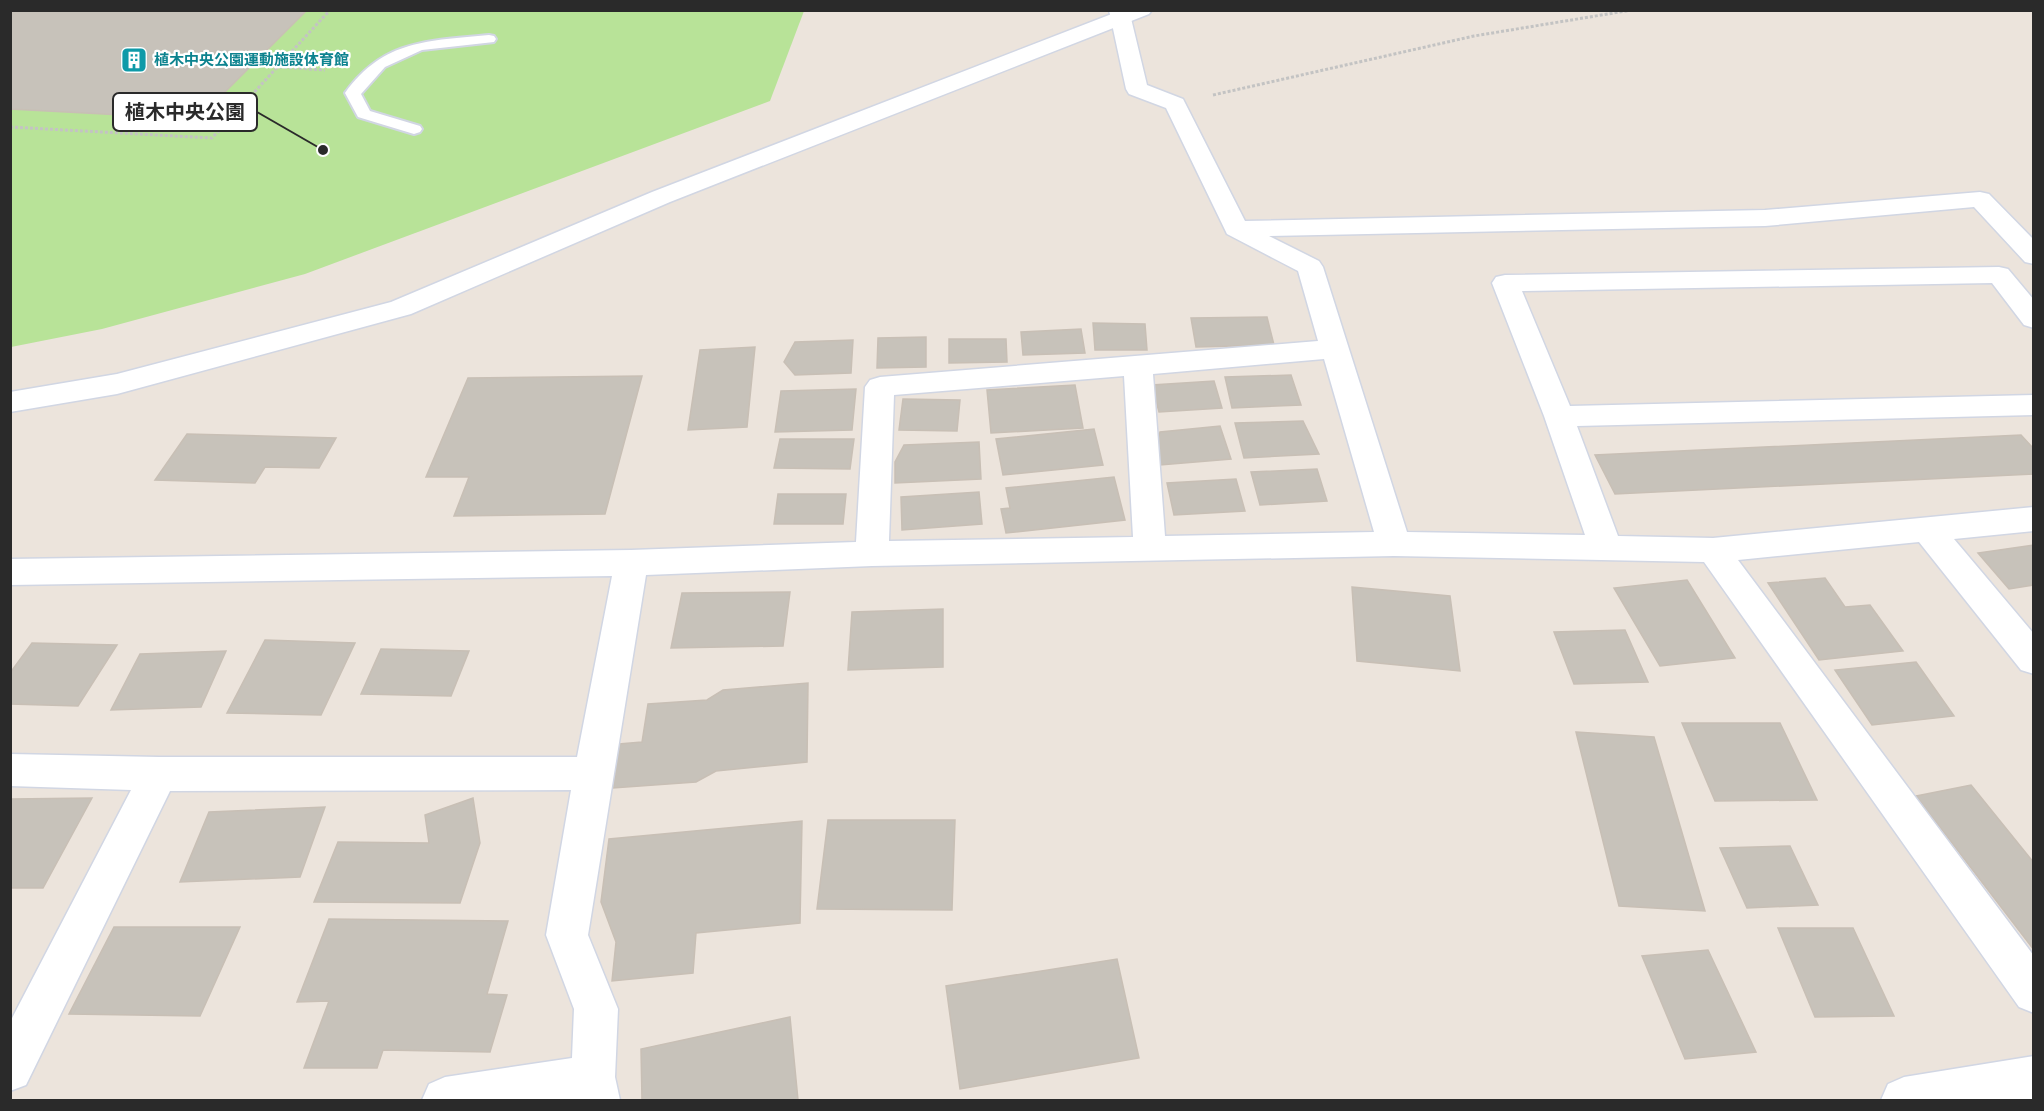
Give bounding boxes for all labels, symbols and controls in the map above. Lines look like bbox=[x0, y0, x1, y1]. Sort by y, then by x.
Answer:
building icon: 植木中央公園運動施設体育館 bbox=[119, 45, 149, 75]
place label: 植木中央公園運動施設体育館 bbox=[154, 51, 349, 69]
callout: 植木中央公園 bbox=[113, 93, 257, 131]
text: 植木中央公園 bbox=[125, 100, 245, 124]

